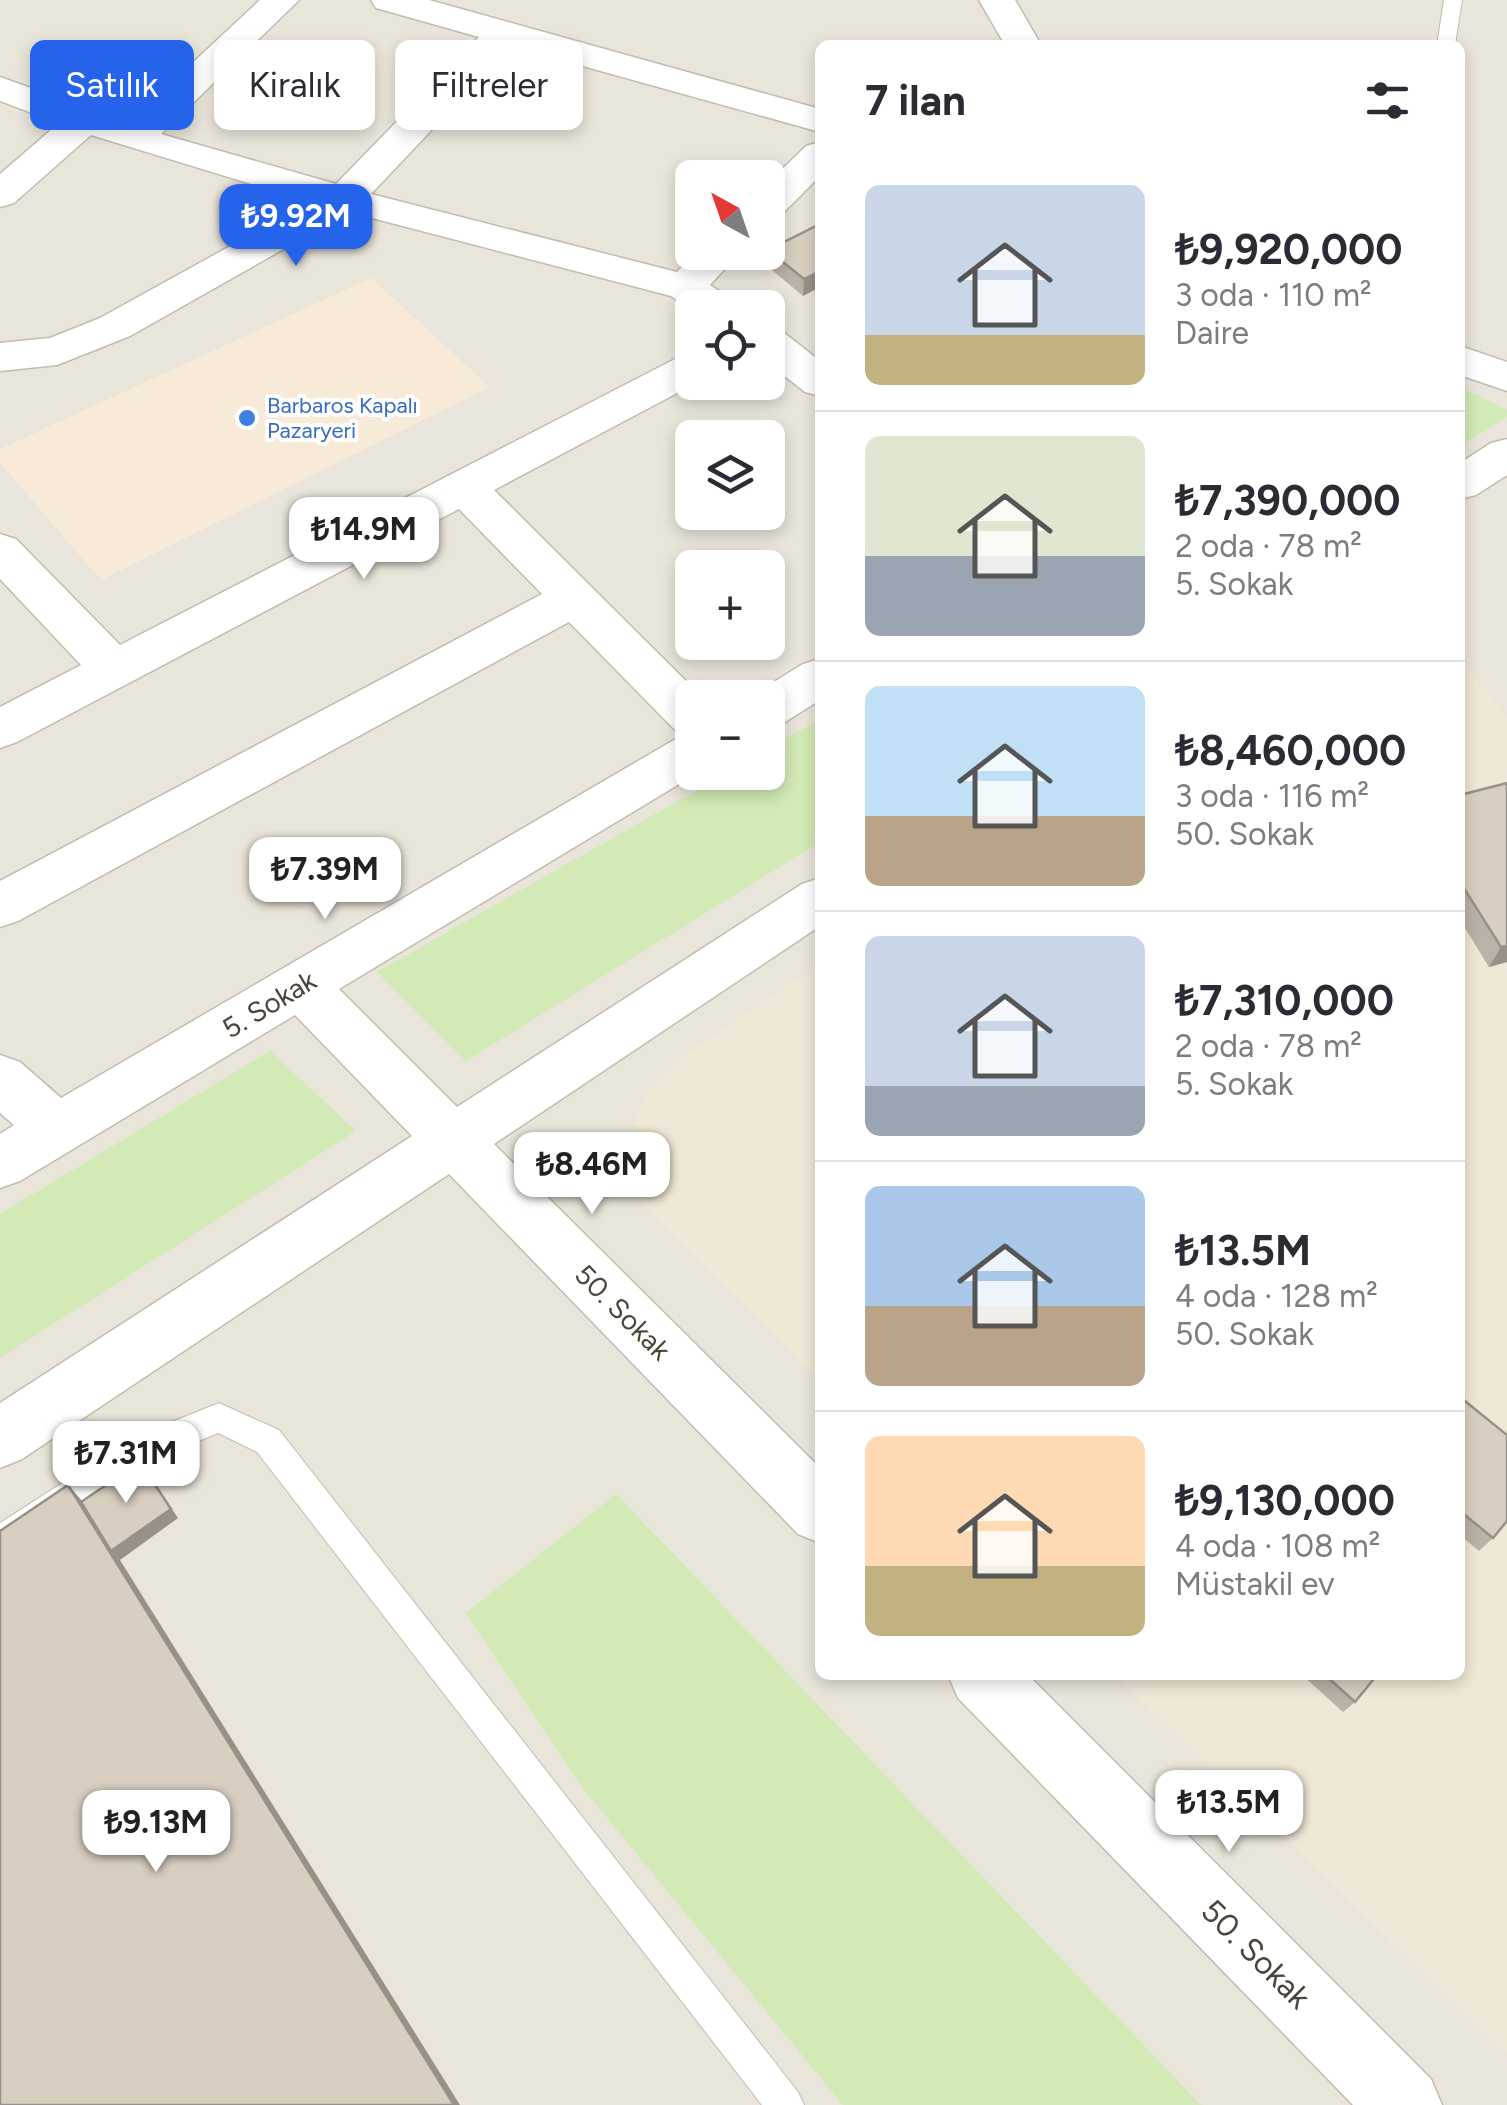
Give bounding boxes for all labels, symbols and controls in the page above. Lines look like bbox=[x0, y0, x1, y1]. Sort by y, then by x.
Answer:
chip: Satılık bbox=[30, 40, 194, 130]
chip: Kiralık bbox=[214, 40, 375, 130]
chip: Filtreler bbox=[395, 40, 583, 130]
icon: filters bbox=[1360, 73, 1415, 128]
text: 7 ilan bbox=[865, 75, 966, 126]
north arrow bbox=[675, 160, 785, 270]
map controls bbox=[675, 160, 785, 790]
pin: ₺9.92M bbox=[215, 184, 377, 269]
text: ₺9.92M bbox=[241, 197, 351, 235]
text: ₺9,920,000 bbox=[1175, 224, 1403, 275]
icon: home bbox=[945, 225, 1065, 345]
text: 3 oda · 110 m² bbox=[1175, 276, 1372, 314]
button: locate bbox=[675, 290, 785, 400]
text: Daire bbox=[1175, 314, 1249, 352]
place label: Barbaros Kapalı Pazaryeri bbox=[267, 392, 418, 444]
marker: Barbaros Kapalı Pazaryeri bbox=[236, 407, 258, 429]
button: layers bbox=[675, 420, 785, 530]
text: ₺7,390,000 bbox=[1175, 475, 1401, 526]
icon: home bbox=[945, 476, 1065, 596]
pin: ₺14.9M bbox=[283, 497, 445, 582]
text: ₺14.9M bbox=[311, 510, 417, 548]
text: 2 oda · 78 m² bbox=[1175, 527, 1362, 565]
button: + bbox=[675, 550, 785, 660]
text: 5. Sokak bbox=[1175, 565, 1293, 603]
button: − bbox=[675, 680, 785, 790]
text: ₺8,460,000 bbox=[1175, 725, 1406, 776]
icon: home bbox=[945, 726, 1065, 846]
text: 3 oda · 116 m² bbox=[1175, 777, 1369, 815]
text: 50. Sokak bbox=[1175, 815, 1314, 853]
pin: ₺7.39M bbox=[244, 837, 406, 922]
text: ₺7.39M bbox=[271, 850, 379, 888]
street label: 5. Sokak bbox=[216, 963, 322, 1045]
text: ₺7,310,000 bbox=[1175, 975, 1394, 1026]
icon: home bbox=[945, 976, 1065, 1096]
text: 2 oda · 78 m² bbox=[1175, 1027, 1362, 1065]
text: 5. Sokak bbox=[1175, 1065, 1293, 1103]
pin: ₺8.46M bbox=[511, 1132, 673, 1217]
text: ₺8.46M bbox=[536, 1145, 648, 1183]
text: ₺13.5M bbox=[1175, 1225, 1311, 1276]
icon: home bbox=[945, 1226, 1065, 1346]
street label: 50. Sokak bbox=[568, 1257, 678, 1367]
text: 4 oda · 128 m² bbox=[1175, 1277, 1378, 1315]
text: 50. Sokak bbox=[1175, 1315, 1314, 1353]
pin: ₺7.31M bbox=[45, 1421, 207, 1506]
text: ₺7.31M bbox=[75, 1434, 177, 1472]
text: ₺9,130,000 bbox=[1175, 1475, 1395, 1526]
icon: home bbox=[945, 1476, 1065, 1596]
text: 4 oda · 108 m² bbox=[1175, 1527, 1380, 1565]
text: Müstakil ev bbox=[1175, 1565, 1335, 1603]
pin: ₺13.5M bbox=[1148, 1770, 1310, 1855]
text: ₺13.5M bbox=[1177, 1783, 1281, 1821]
pin: ₺9.13M bbox=[75, 1790, 237, 1875]
text: ₺9.13M bbox=[104, 1803, 208, 1841]
street label: 50. Sokak bbox=[1194, 1892, 1319, 2017]

